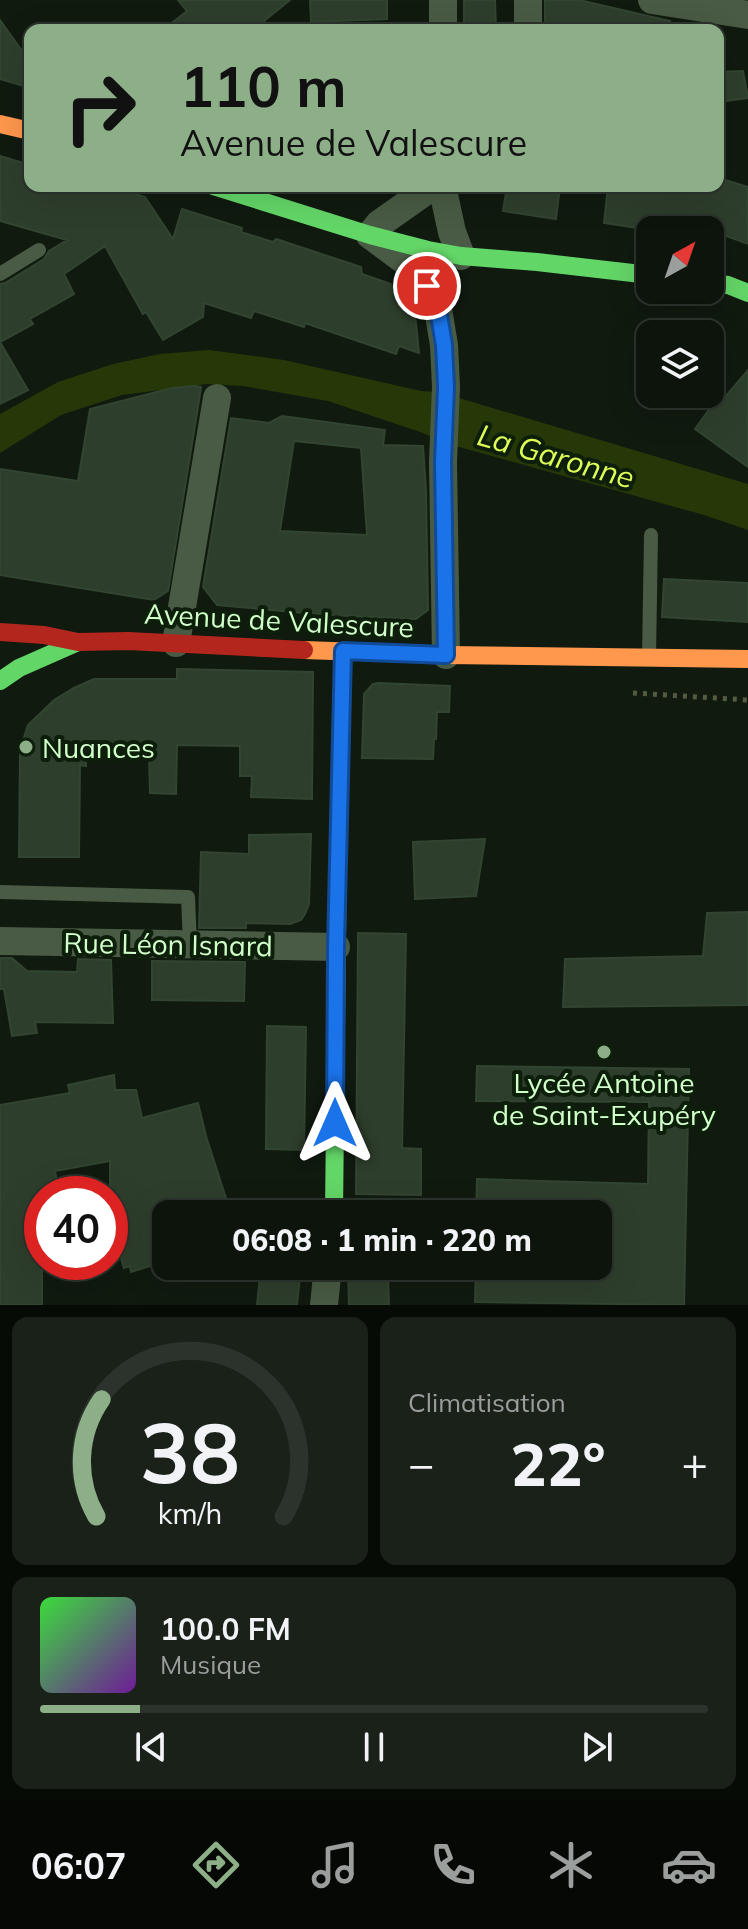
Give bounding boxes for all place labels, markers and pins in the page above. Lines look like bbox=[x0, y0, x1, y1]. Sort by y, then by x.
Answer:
pin bbox=[393, 252, 461, 320]
place label: Nuances bbox=[42, 730, 155, 765]
marker: Nuances bbox=[17, 738, 35, 756]
marker: Lycée Antoine de Saint-Exupéry bbox=[595, 1043, 613, 1061]
place label: Lycée Antoine de Saint-Exupéry bbox=[492, 1065, 716, 1132]

